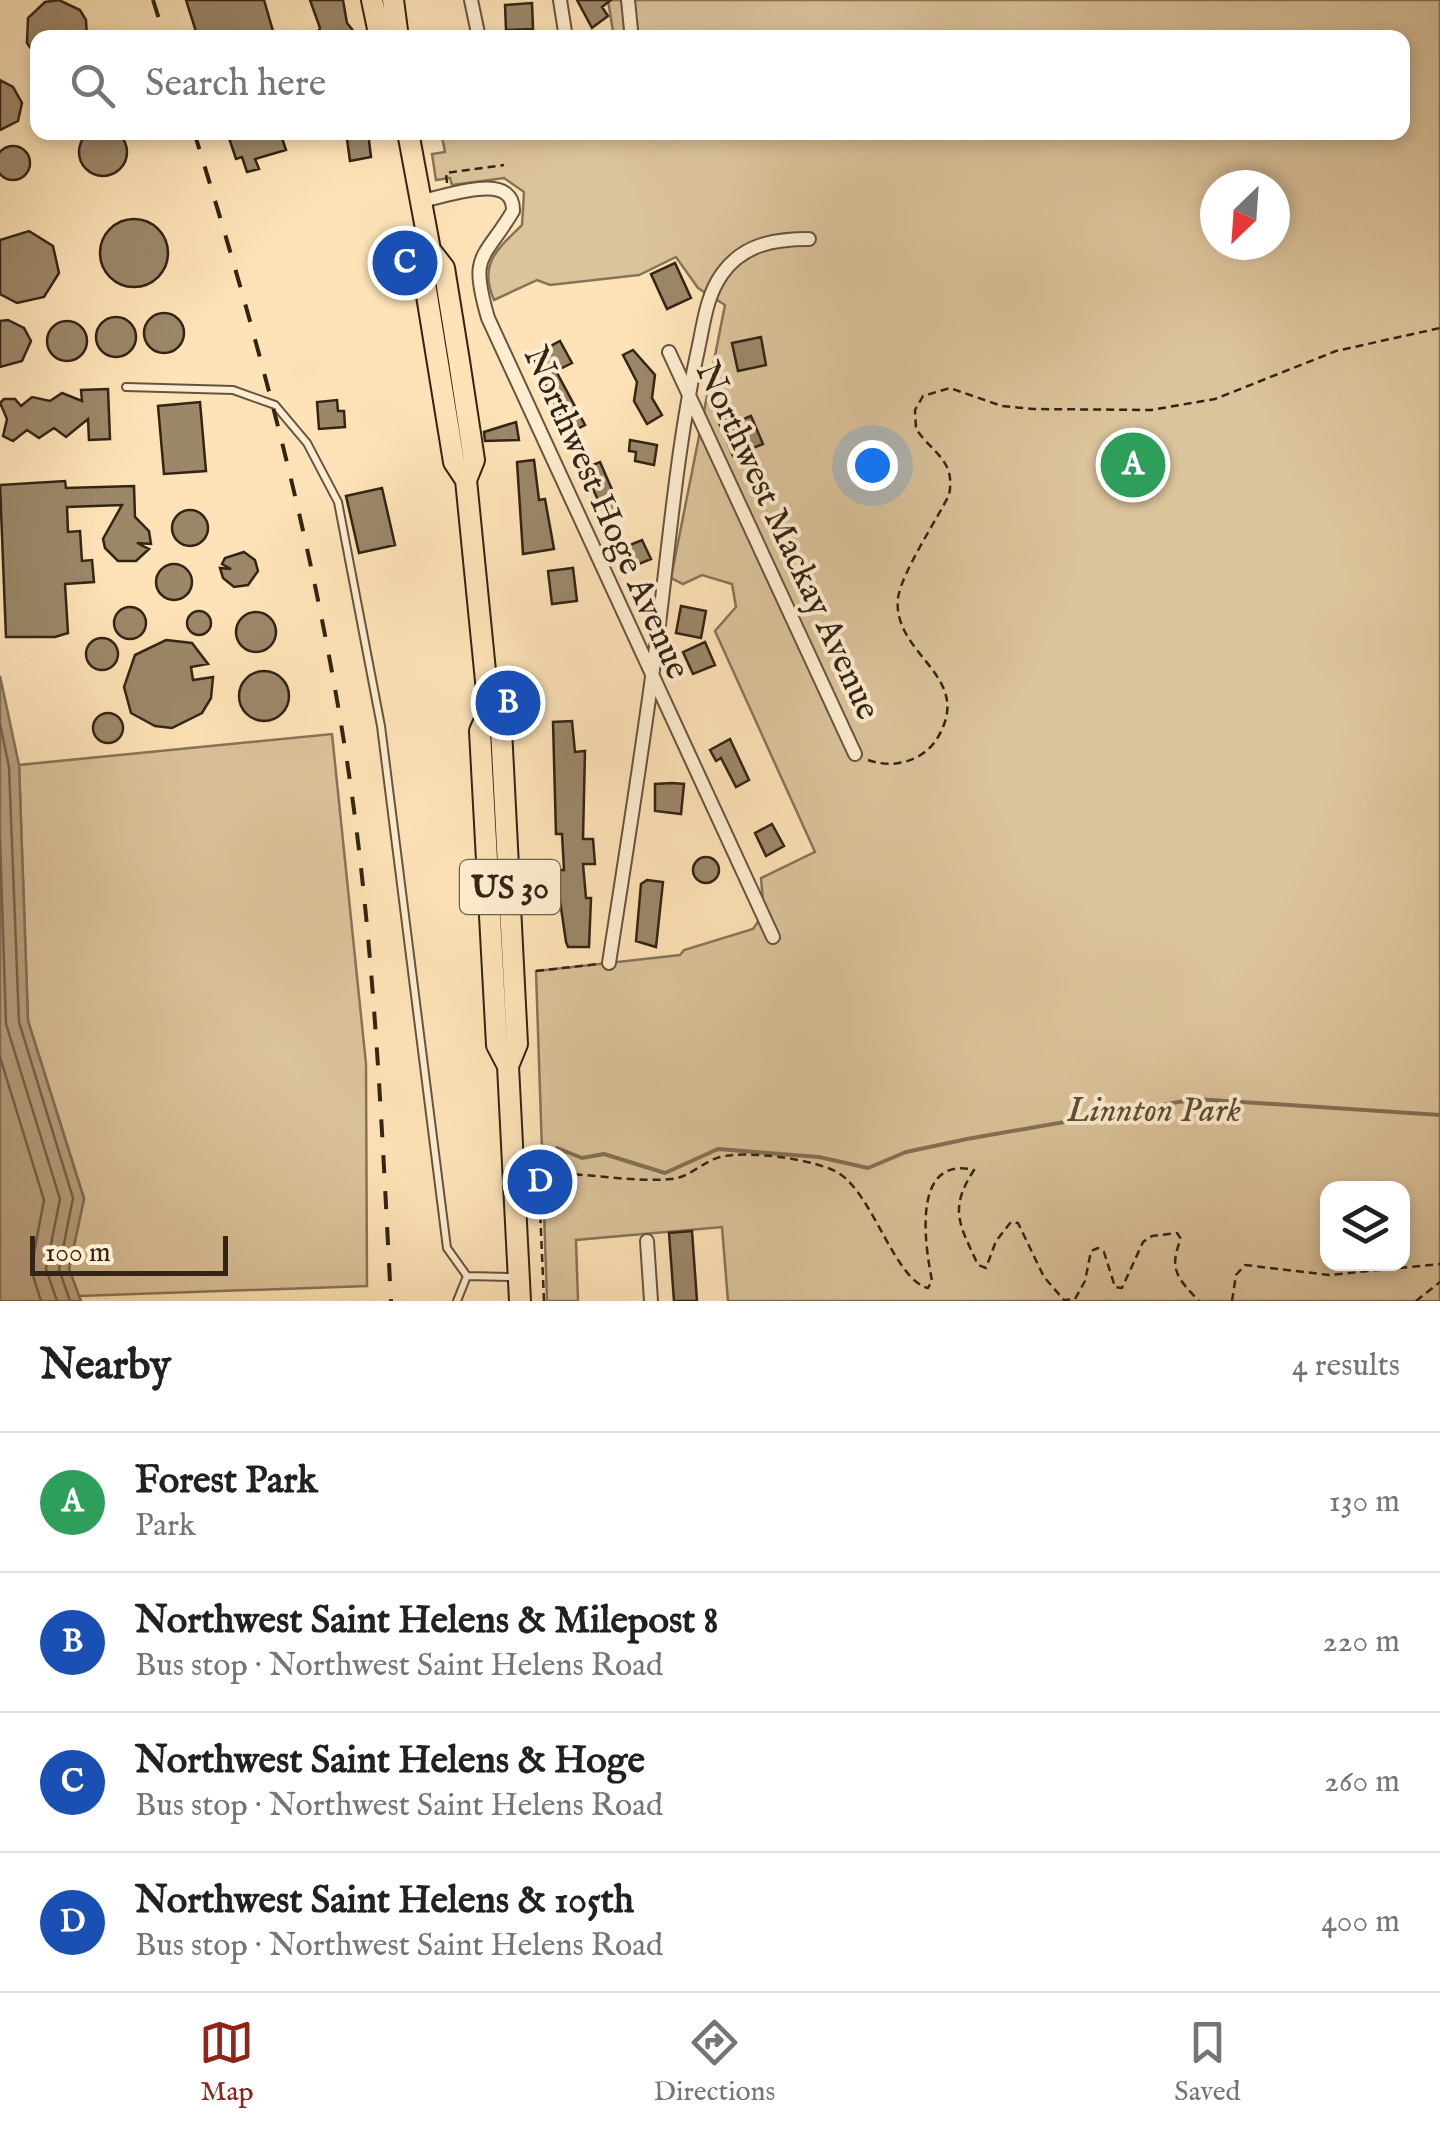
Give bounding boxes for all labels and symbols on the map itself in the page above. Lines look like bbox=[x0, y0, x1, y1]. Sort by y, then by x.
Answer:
north arrow bbox=[1200, 170, 1290, 260]
pin: C bbox=[372, 226, 438, 300]
street label: Northwest Hoge Avenue bbox=[512, 339, 699, 687]
street label: Northwest Mackay Avenue bbox=[684, 355, 890, 727]
pin: A bbox=[1100, 428, 1166, 502]
your location bbox=[847, 440, 898, 491]
pin: B bbox=[476, 666, 540, 740]
road number: US 30 bbox=[460, 860, 560, 914]
park label: Linnton Park bbox=[1066, 1089, 1241, 1134]
pin: D bbox=[508, 1144, 572, 1220]
scale bar bbox=[30, 1231, 228, 1276]

